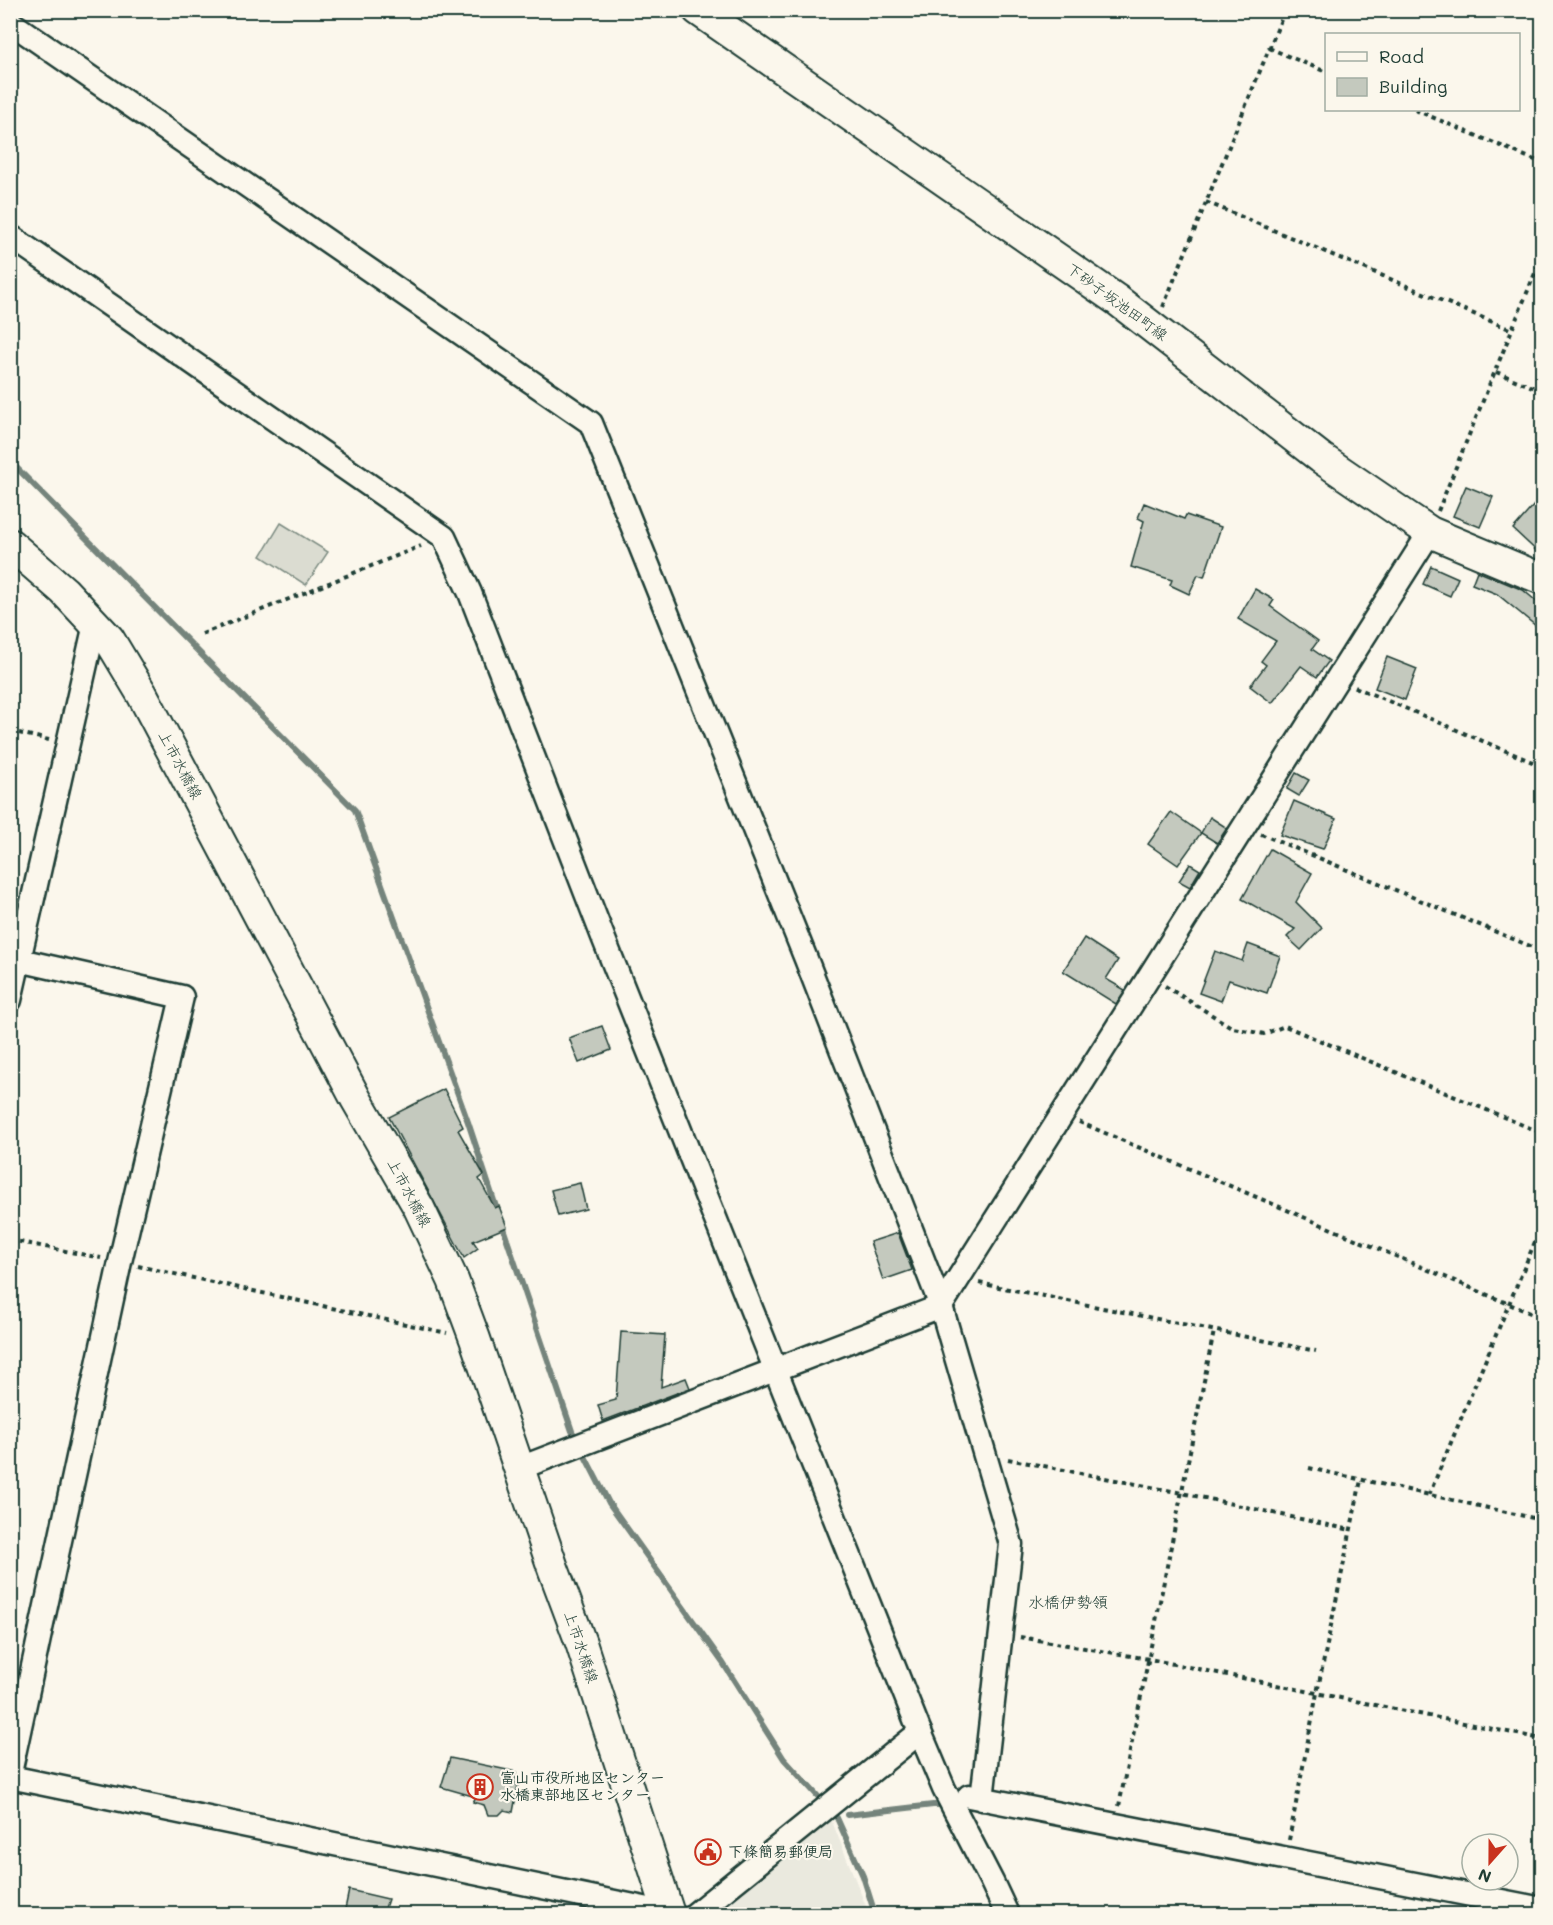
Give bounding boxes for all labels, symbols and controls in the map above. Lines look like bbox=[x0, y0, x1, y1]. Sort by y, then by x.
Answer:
legend bbox=[1325, 33, 1520, 111]
text: Road bbox=[1379, 44, 1424, 68]
text: Building bbox=[1379, 74, 1447, 98]
street label: 下砂子坂池田町線 bbox=[1063, 258, 1172, 345]
street label: 上市水橋線 bbox=[154, 727, 207, 802]
street label: 上市水橋線 bbox=[383, 1155, 436, 1230]
district label: 水橋伊勢領 bbox=[1028, 1591, 1108, 1612]
street label: 上市水橋線 bbox=[560, 1608, 604, 1685]
place label: 富山市役所地区センター 水橋東部地区センター bbox=[500, 1767, 665, 1804]
building icon: 富山市役所地区センター 水橋東部地区センター bbox=[465, 1772, 495, 1802]
north arrow bbox=[1460, 1832, 1520, 1892]
public building icon: 下條簡易郵便局 bbox=[693, 1837, 723, 1867]
place label: 下條簡易郵便局 bbox=[728, 1841, 833, 1861]
text: N bbox=[1475, 1864, 1494, 1888]

